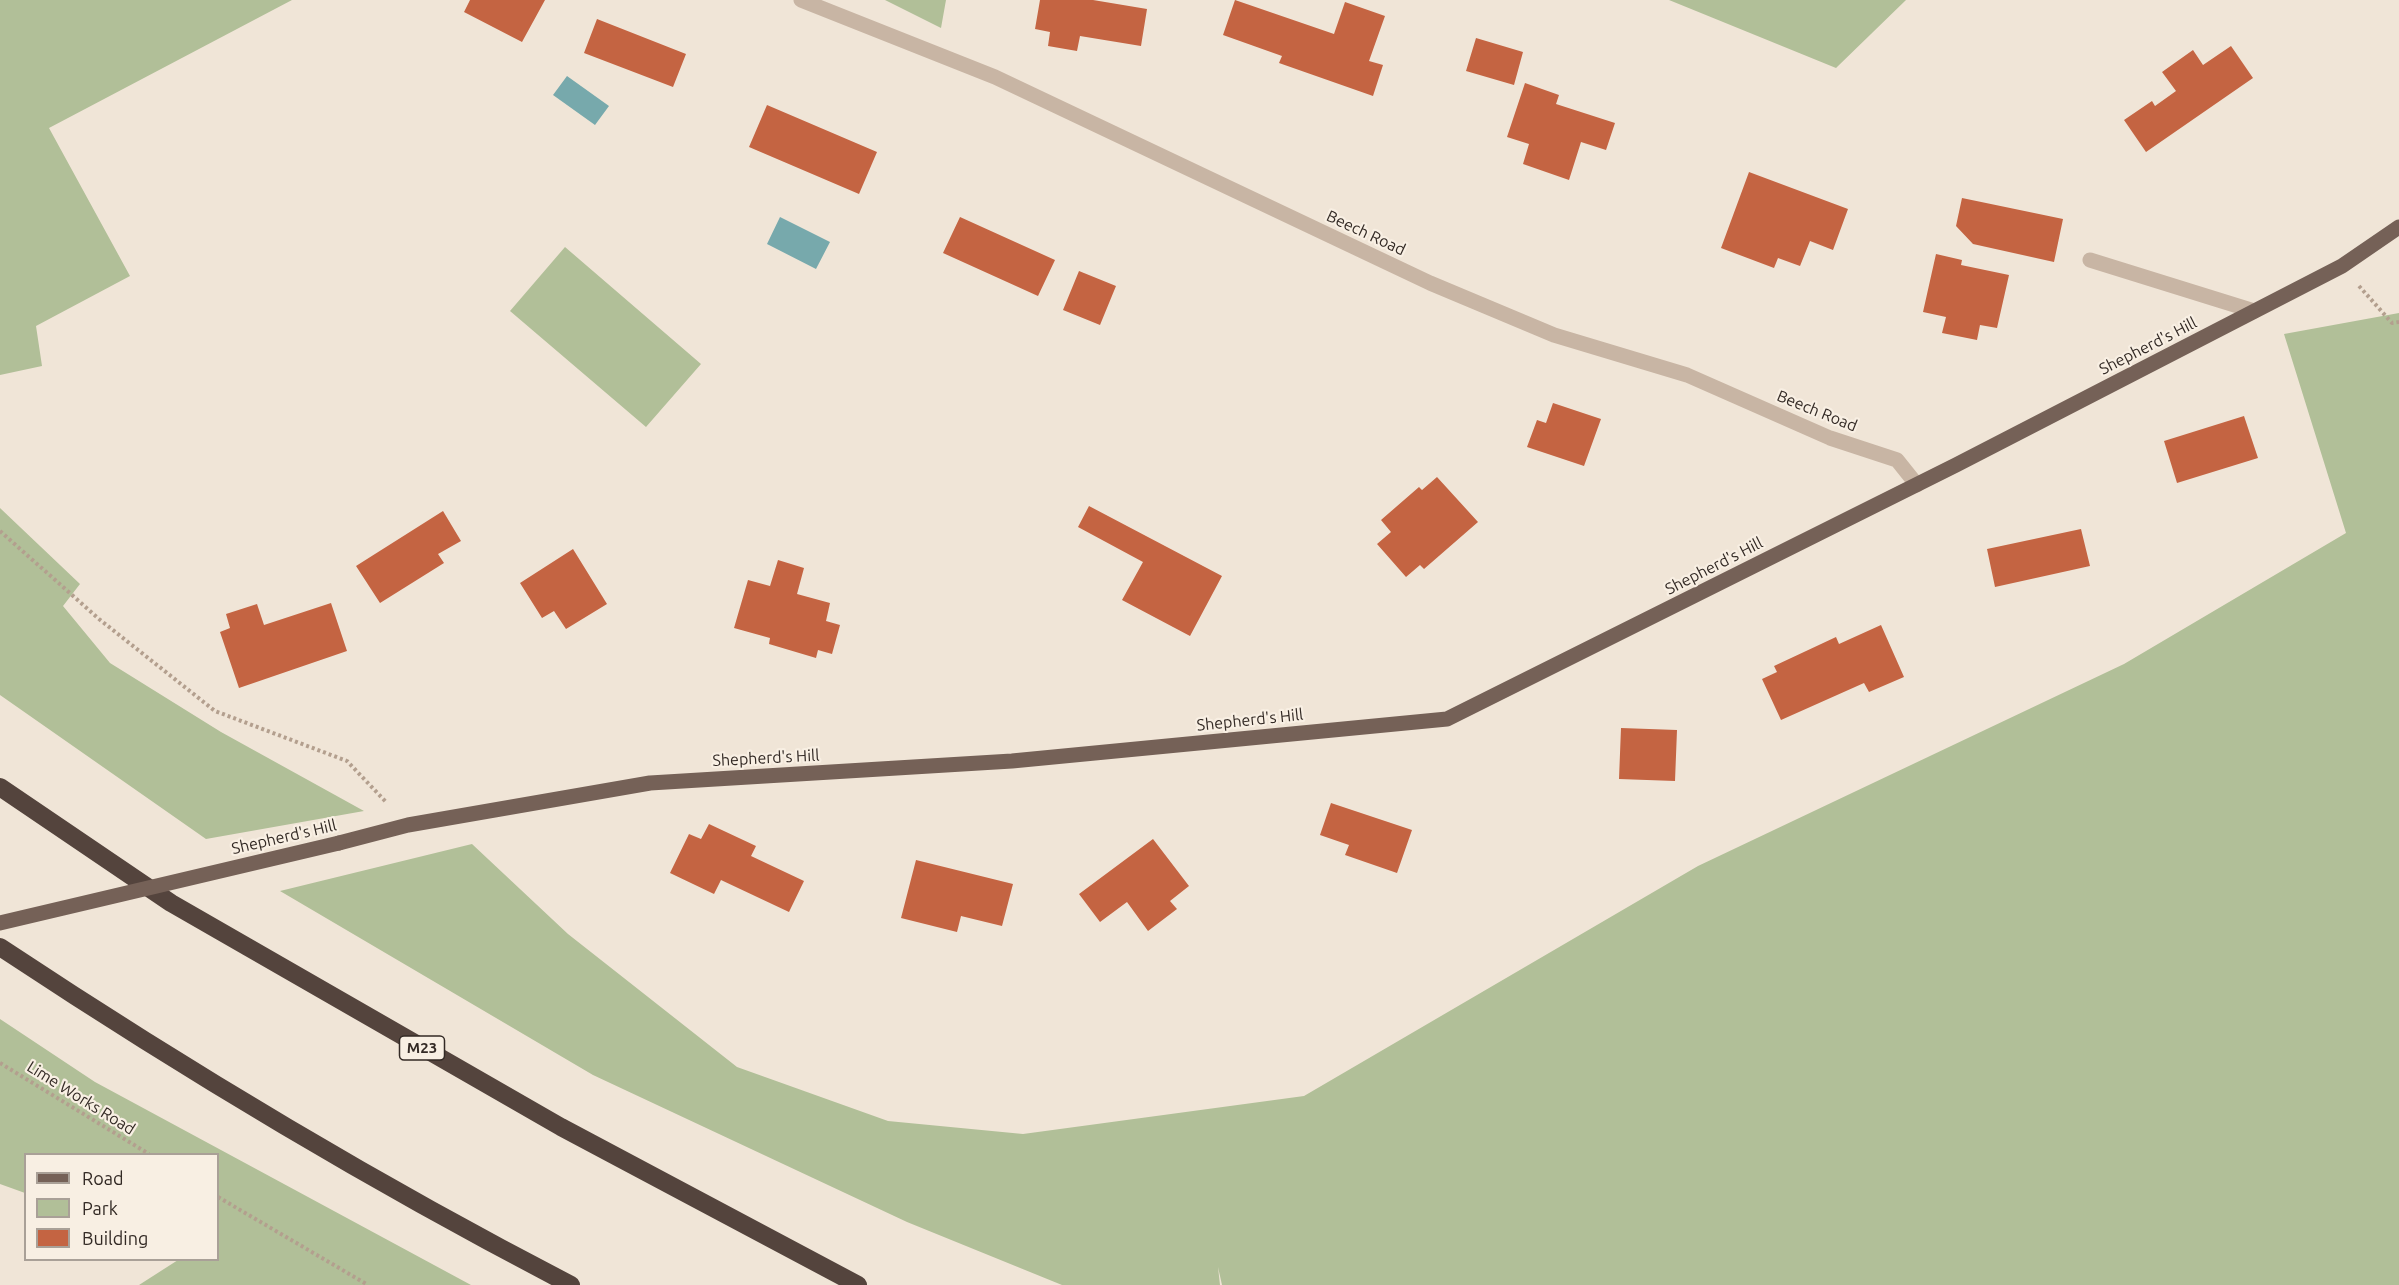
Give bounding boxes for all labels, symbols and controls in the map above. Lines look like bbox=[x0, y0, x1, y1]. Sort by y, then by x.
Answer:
street label: Beech Road bbox=[1323, 206, 1409, 260]
street label: Shepherd's Hill bbox=[2096, 313, 2200, 379]
street label: Beech Road bbox=[1774, 386, 1860, 436]
street label: Shepherd's Hill bbox=[1662, 533, 1766, 599]
street label: Shepherd's Hill bbox=[1196, 705, 1304, 735]
street label: Shepherd's Hill bbox=[712, 746, 820, 770]
street label: Shepherd's Hill bbox=[230, 816, 338, 858]
road number: M23 bbox=[400, 1036, 444, 1060]
street label: Lime Works Road bbox=[23, 1057, 139, 1139]
legend bbox=[24, 1153, 219, 1261]
text: Road bbox=[82, 1168, 124, 1188]
text: Park bbox=[82, 1198, 118, 1218]
text: Building bbox=[82, 1228, 148, 1248]

